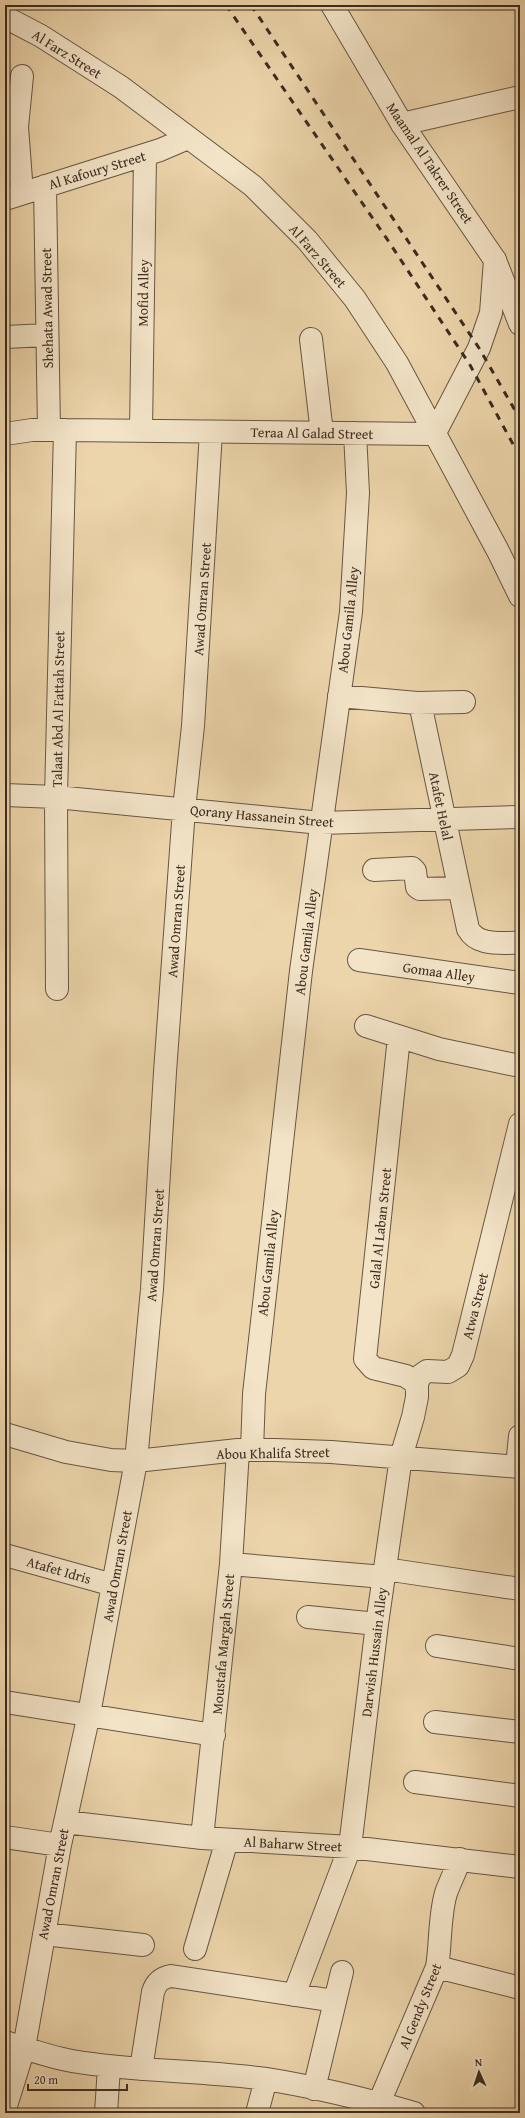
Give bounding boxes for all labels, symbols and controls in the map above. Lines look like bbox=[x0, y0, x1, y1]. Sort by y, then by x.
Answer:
street label: Al Farz Street bbox=[28, 25, 106, 83]
street label: Maamal Al Takrer Street bbox=[382, 98, 478, 228]
street label: Al Kafoury Street bbox=[46, 146, 148, 194]
street label: Al Farz Street bbox=[285, 220, 351, 292]
street label: Shehata Awad Street bbox=[36, 247, 58, 368]
street label: Mofid Alley bbox=[132, 259, 154, 327]
street label: Teraa Al Galad Street bbox=[250, 422, 374, 444]
street label: Awad Omran Street bbox=[188, 542, 216, 656]
street label: Abou Gamila Alley bbox=[332, 566, 364, 674]
street label: Talaat Abd Al Fattah Street bbox=[47, 630, 69, 787]
street label: Atafet Helal bbox=[424, 770, 458, 842]
street label: Qorany Hassanein Street bbox=[189, 800, 335, 832]
street label: Awad Omran Street bbox=[162, 864, 190, 978]
street label: Abou Gamila Alley bbox=[290, 888, 322, 996]
street label: Gomaa Alley bbox=[401, 957, 477, 987]
street label: Galal Al Laban Street bbox=[364, 1166, 396, 1290]
street label: Awad Omran Street bbox=[141, 1188, 169, 1302]
street label: Abou Gamila Alley bbox=[252, 1209, 284, 1317]
street label: Atwa Street bbox=[457, 1270, 493, 1342]
street label: Abou Khalifa Street bbox=[216, 1442, 330, 1464]
street label: Awad Omran Street bbox=[97, 1508, 137, 1624]
street label: Atafet Idris bbox=[24, 1551, 94, 1589]
street label: Moustafa Margah Street bbox=[207, 1573, 239, 1715]
street label: Darwish Hussain Alley bbox=[356, 1586, 392, 1718]
street label: Awad Omran Street bbox=[32, 1826, 74, 1942]
street label: Al Baharw Street bbox=[243, 1831, 343, 1857]
street label: Al Gendy Street bbox=[394, 1960, 446, 2052]
north arrow bbox=[459, 2052, 499, 2092]
text: N bbox=[474, 2054, 483, 2070]
scale bar bbox=[28, 2066, 127, 2092]
text: 20 m bbox=[34, 2071, 58, 2088]

